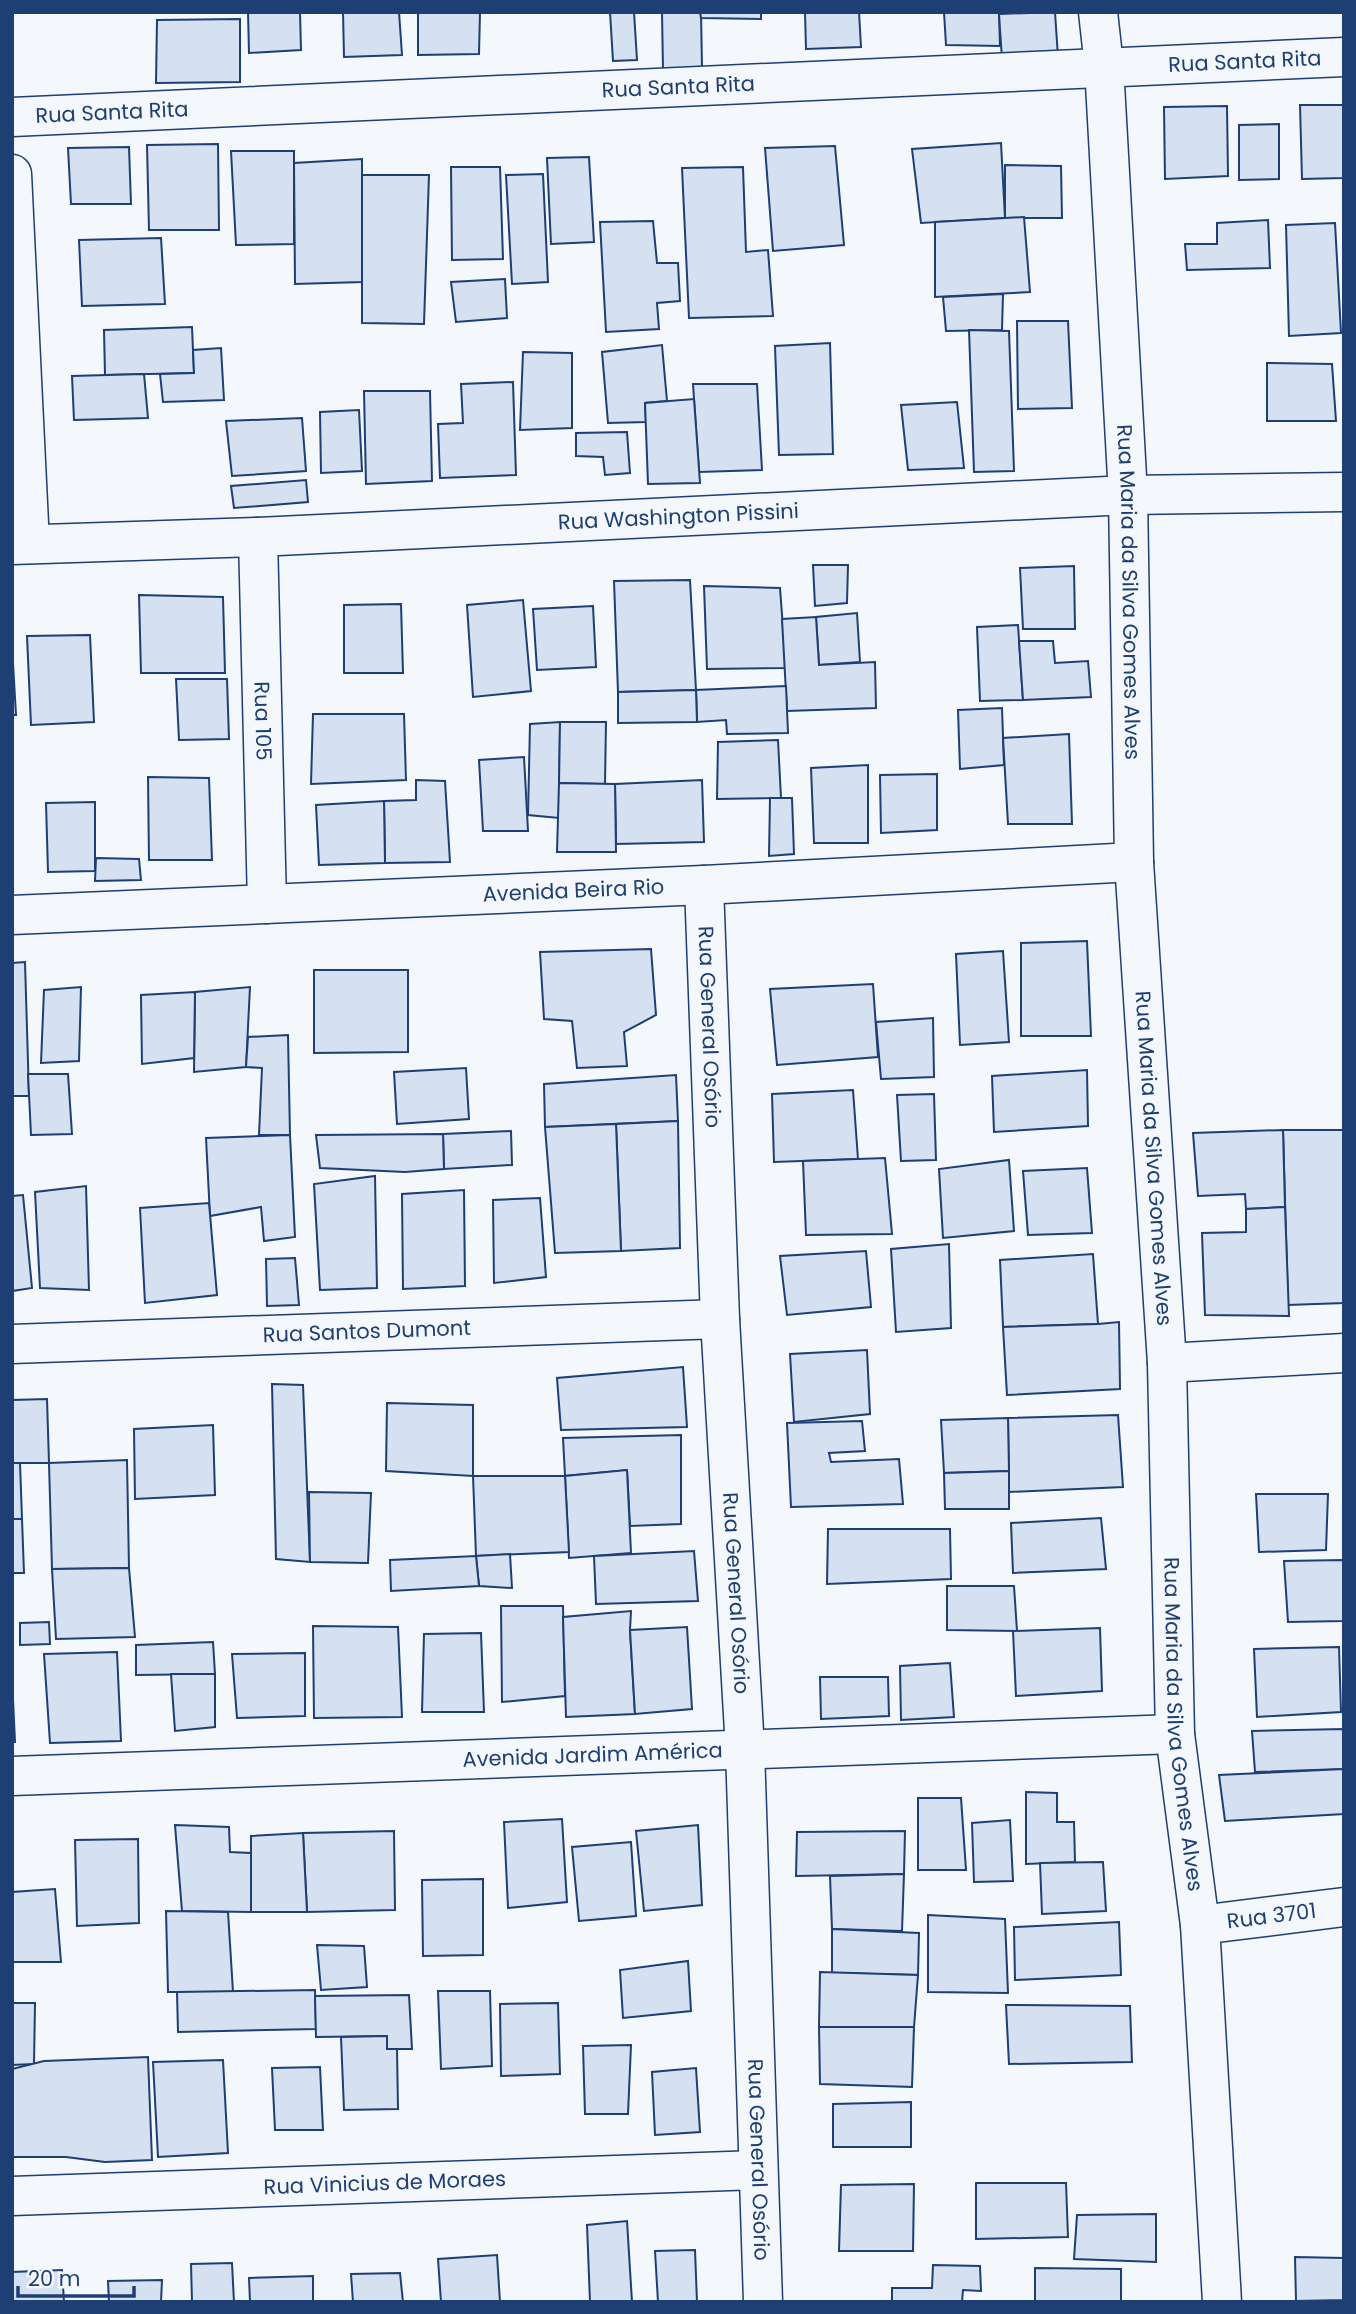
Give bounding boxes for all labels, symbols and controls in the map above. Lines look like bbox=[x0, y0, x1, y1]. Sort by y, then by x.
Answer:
street label: Rua Santa Rita bbox=[1167, 43, 1322, 79]
street label: Rua Santa Rita bbox=[601, 69, 756, 104]
street label: Rua Santa Rita bbox=[35, 94, 189, 130]
street label: Rua Maria da Silva Gomes Alves bbox=[1110, 423, 1147, 760]
street label: Rua Washington Pissini bbox=[557, 496, 800, 537]
street label: Rua 105 bbox=[248, 681, 278, 761]
street label: Avenida Beira Rio bbox=[482, 872, 665, 909]
street label: Rua General Osório bbox=[692, 925, 728, 1128]
street label: Rua Maria da Silva Gomes Alves bbox=[1129, 990, 1180, 1327]
street label: Rua Santos Dumont bbox=[262, 1313, 471, 1349]
street label: Rua General Osório bbox=[716, 1491, 757, 1695]
street label: Rua Maria da Silva Gomes Alves bbox=[1157, 1557, 1210, 1893]
street label: Avenida Jardim América bbox=[462, 1735, 723, 1774]
street label: Rua 3701 bbox=[1225, 1896, 1318, 1936]
street label: Rua General Osório bbox=[741, 2058, 777, 2261]
street label: Rua Vinicius de Moraes bbox=[263, 2164, 506, 2201]
scale bar bbox=[18, 2254, 133, 2298]
text: 20 m bbox=[28, 2264, 81, 2293]

